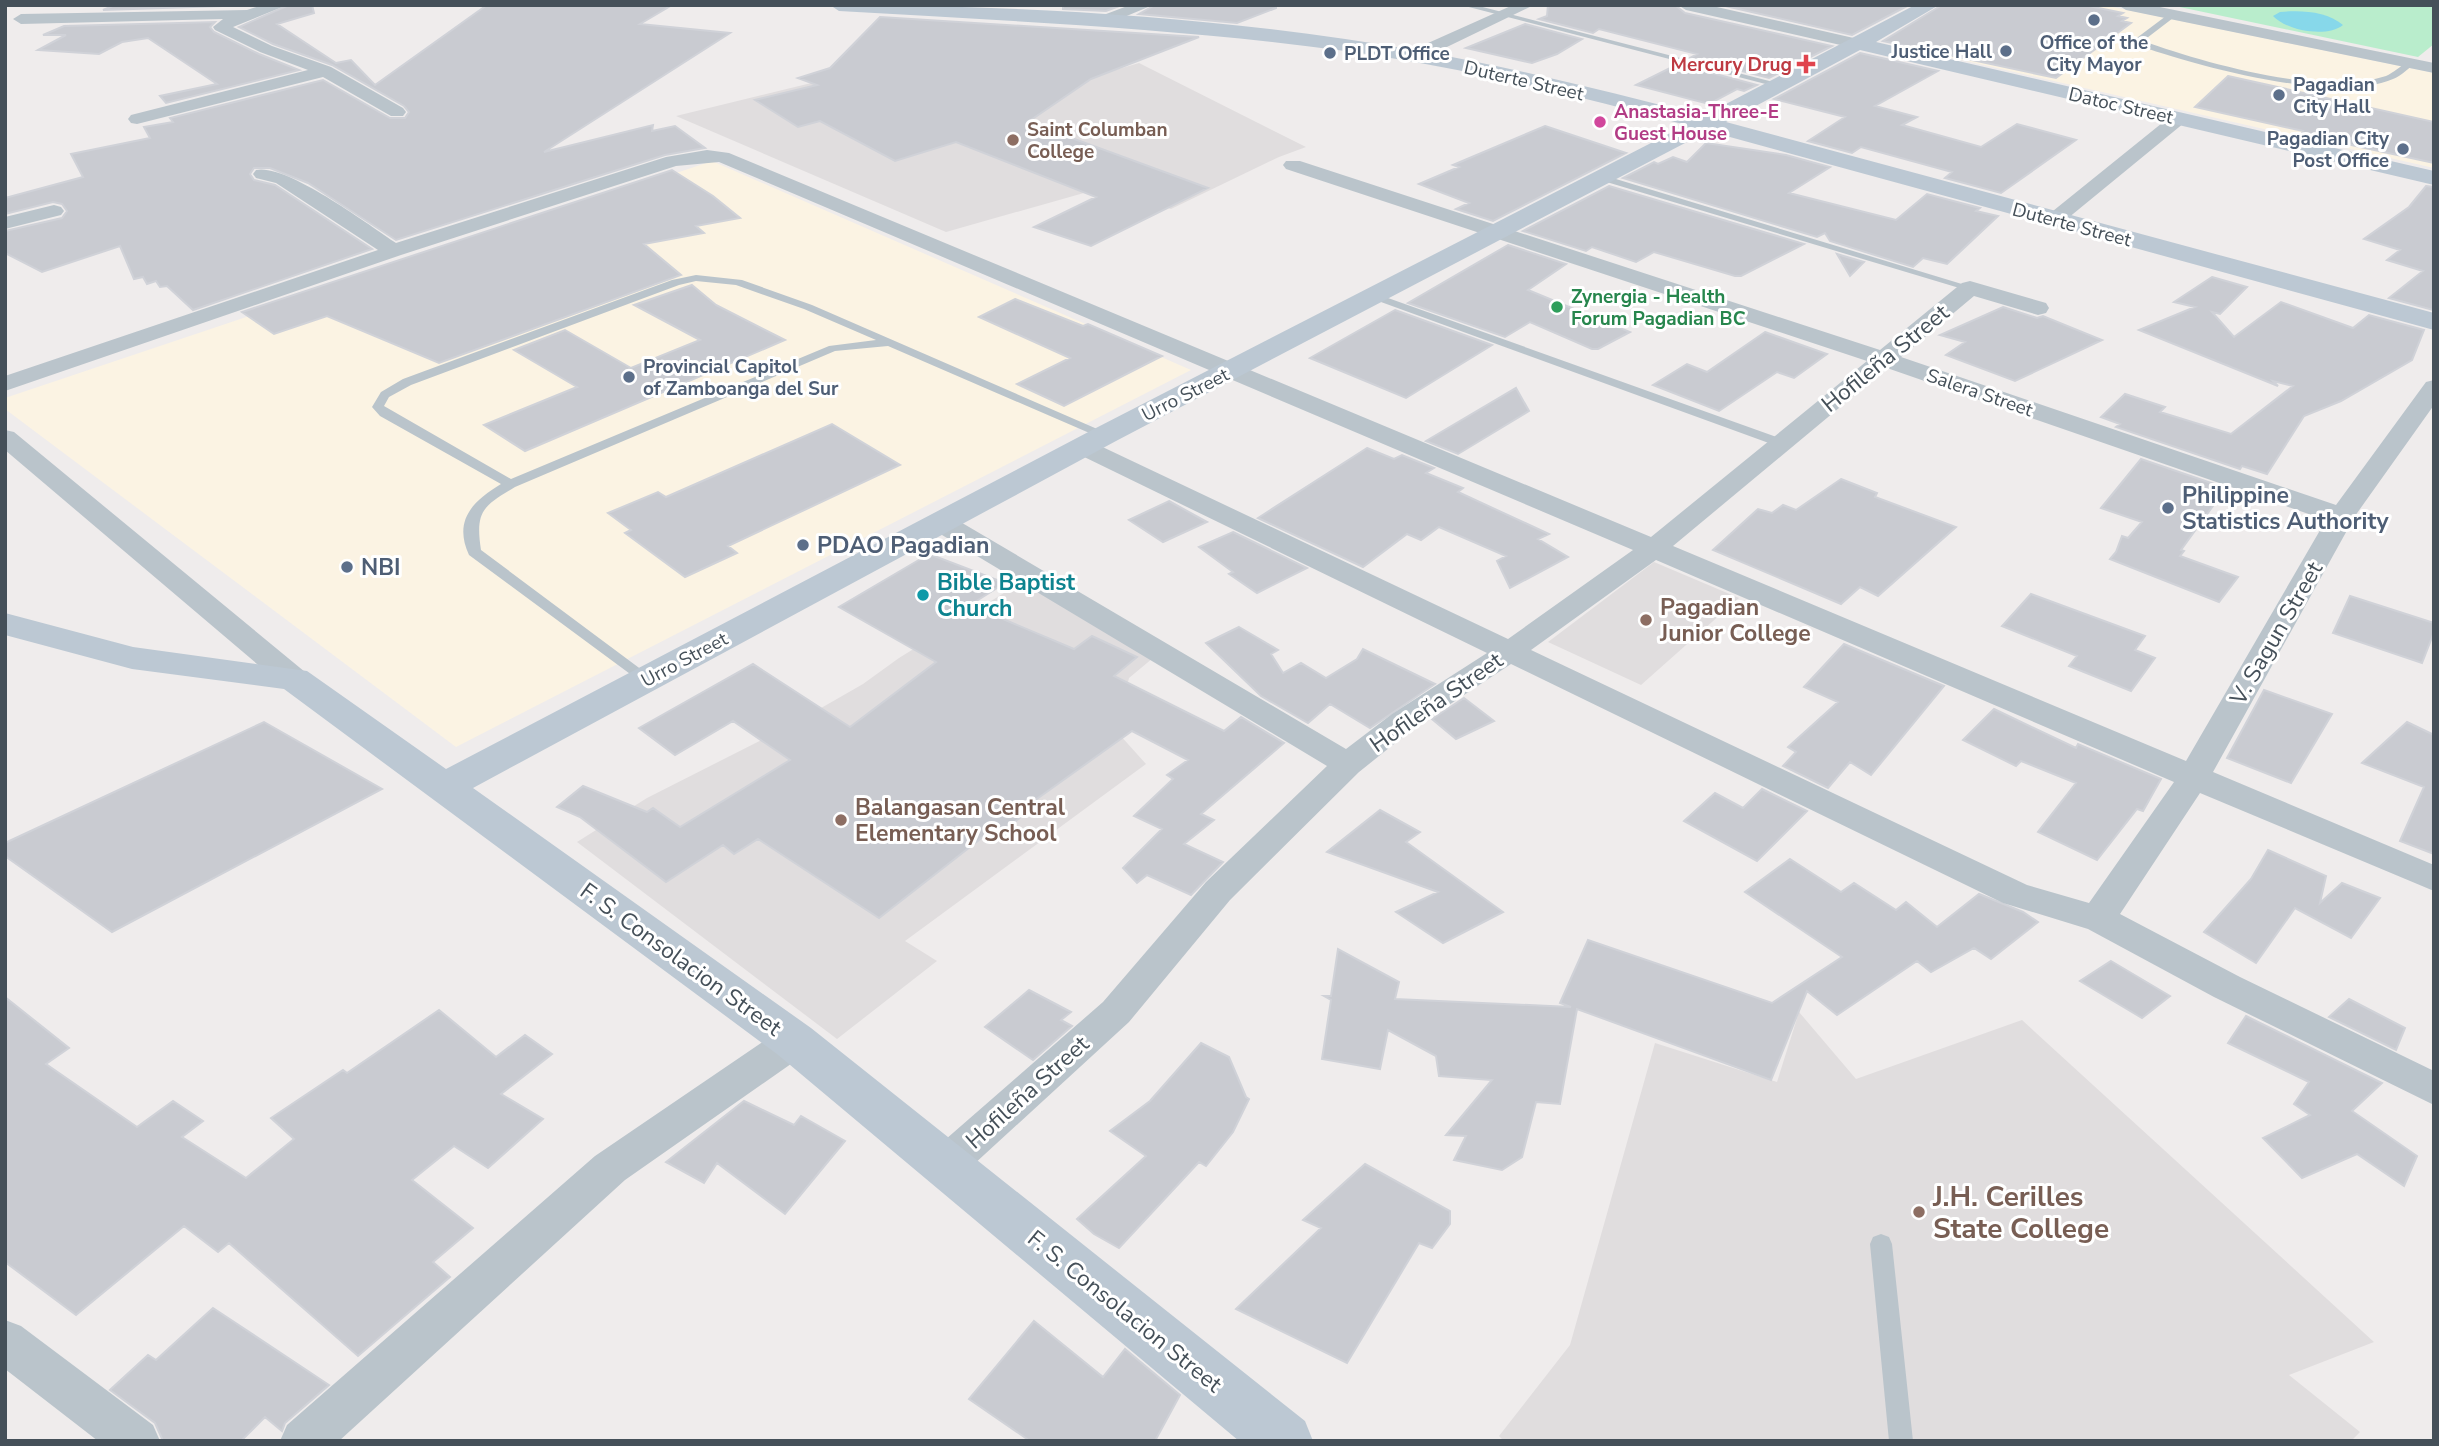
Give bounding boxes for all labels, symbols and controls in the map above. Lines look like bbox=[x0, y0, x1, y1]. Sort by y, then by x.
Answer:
marker: Office of the City Mayor bbox=[2086, 12, 2102, 28]
place label: Office of the City Mayor bbox=[2040, 30, 2148, 78]
place label: Justice Hall bbox=[1891, 39, 1992, 65]
place label: PLDT Office bbox=[1344, 41, 1450, 67]
marker: Justice Hall bbox=[1998, 43, 2014, 59]
marker: PLDT Office bbox=[1322, 45, 1338, 61]
place label: Mercury Drug bbox=[1670, 52, 1792, 78]
street label: Duterte Street bbox=[1461, 55, 1587, 107]
marker: Mercury Drug bbox=[1798, 56, 1814, 72]
place label: Pagadian City Hall bbox=[2293, 72, 2375, 120]
street label: Datoc Street bbox=[2066, 81, 2176, 131]
marker: Pagadian City Hall bbox=[2271, 87, 2287, 103]
place label: Anastasia-Three-E Guest House bbox=[1614, 99, 1779, 147]
marker: Anastasia-Three-E Guest House bbox=[1592, 114, 1608, 130]
place label: Saint Columban College bbox=[1027, 117, 1168, 165]
place label: Pagadian City Post Office bbox=[2267, 126, 2390, 174]
marker: Saint Columban College bbox=[1005, 132, 1021, 148]
marker: Pagadian City Post Office bbox=[2395, 141, 2411, 157]
street label: Duterte Street bbox=[2009, 197, 2134, 253]
place label: Zynergia - Health Forum Pagadian BC bbox=[1571, 284, 1746, 332]
street label: Hofileña Street bbox=[1815, 297, 1956, 419]
marker: Zynergia - Health Forum Pagadian BC bbox=[1549, 299, 1565, 315]
place label: Provincial Capitol of Zamboanga del Sur bbox=[643, 354, 839, 402]
street label: Urro Street bbox=[1137, 362, 1234, 428]
street label: Salera Street bbox=[1923, 363, 2037, 423]
marker: Provincial Capitol of Zamboanga del Sur bbox=[621, 369, 637, 385]
place label: Philippine Statistics Authority bbox=[2182, 480, 2389, 537]
marker: Philippine Statistics Authority bbox=[2160, 500, 2176, 516]
place label: PDAO Pagadian bbox=[817, 530, 989, 561]
marker: PDAO Pagadian bbox=[795, 537, 811, 553]
place label: NBI bbox=[361, 552, 401, 583]
street label: V. Sagun Street bbox=[2222, 555, 2330, 711]
marker: NBI bbox=[339, 559, 355, 575]
place label: Bible Baptist Church bbox=[937, 567, 1075, 624]
marker: Bible Baptist Church bbox=[915, 587, 931, 603]
place label: Pagadian Junior College bbox=[1659, 592, 1811, 649]
marker: Pagadian Junior College bbox=[1638, 612, 1654, 628]
street label: Urro Street bbox=[637, 626, 733, 694]
street label: Hofileña Street bbox=[1364, 644, 1510, 760]
place label: Balangasan Central Elementary School bbox=[855, 792, 1066, 849]
marker: Balangasan Central Elementary School bbox=[833, 812, 849, 828]
street label: F. S. Consolacion Street bbox=[574, 876, 789, 1044]
street label: Hofileña Street bbox=[959, 1028, 1096, 1156]
place label: J.H. Cerilles State College bbox=[1932, 1178, 2109, 1248]
marker: J.H. Cerilles State College bbox=[1911, 1204, 1927, 1220]
street label: F. S. Consolacion Street bbox=[1021, 1223, 1229, 1400]

